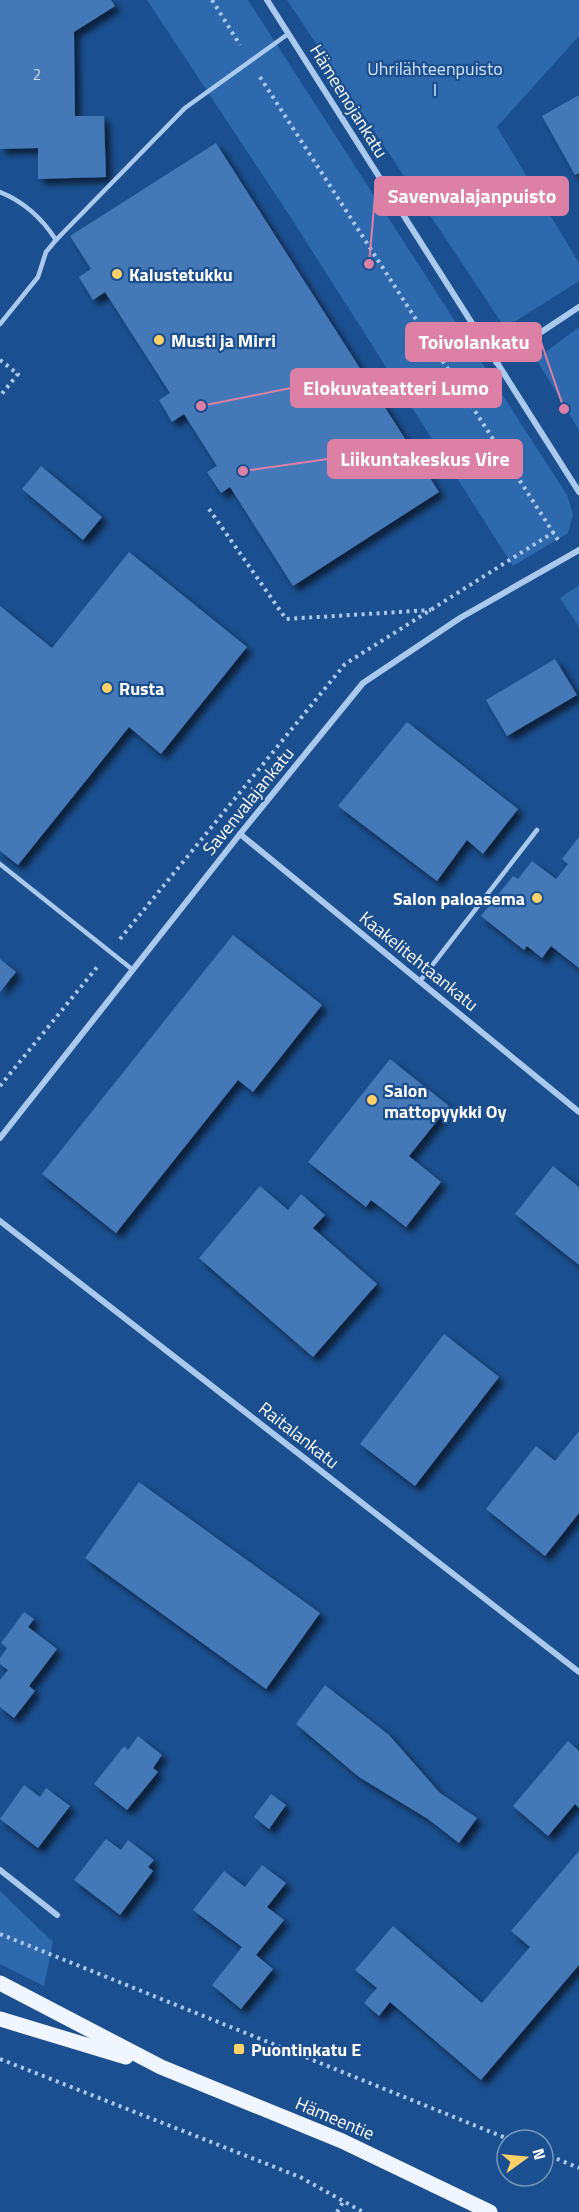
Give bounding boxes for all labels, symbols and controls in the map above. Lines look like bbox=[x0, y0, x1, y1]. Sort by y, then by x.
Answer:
street label: Hämeenojankatu bbox=[303, 39, 395, 163]
park label: Uhrilähteenpuisto I bbox=[367, 55, 503, 103]
house number: 2 bbox=[33, 63, 41, 86]
callout: Savenvalajanpuisto bbox=[375, 177, 568, 215]
text: Savenvalajanpuisto bbox=[388, 180, 556, 211]
place label: Kalustetukku bbox=[129, 261, 233, 288]
marker: Kalustetukku bbox=[110, 267, 124, 281]
callout: Toivolankatu bbox=[406, 323, 541, 361]
text: Toivolankatu bbox=[419, 326, 529, 357]
place label: Musti ja Mirri bbox=[171, 327, 276, 354]
marker: Musti ja Mirri bbox=[152, 333, 166, 347]
callout: Elokuvateatteri Lumo bbox=[291, 369, 501, 407]
text: Elokuvateatteri Lumo bbox=[303, 372, 489, 403]
callout: Liikuntakeskus Vire bbox=[328, 440, 522, 478]
text: Liikuntakeskus Vire bbox=[340, 443, 510, 474]
place label: Rusta bbox=[119, 675, 164, 702]
marker: Rusta bbox=[100, 681, 114, 695]
street label: Savenvalajankatu bbox=[196, 741, 300, 861]
place label: Salon paloasema bbox=[393, 885, 525, 912]
marker: Salon paloasema bbox=[530, 891, 544, 905]
street label: Kaakelitehtaankatu bbox=[354, 904, 484, 1018]
place label: Salon mattopyykki Oy bbox=[384, 1077, 507, 1125]
marker: Salon mattopyykki Oy bbox=[365, 1093, 379, 1107]
street label: Raitalankatu bbox=[253, 1395, 345, 1475]
place label: Puontinkatu E bbox=[251, 2036, 361, 2063]
marker: Puontinkatu E bbox=[232, 2042, 246, 2056]
street label: Hämeentie bbox=[291, 2089, 379, 2147]
north arrow bbox=[495, 2128, 555, 2188]
text: N bbox=[526, 2146, 553, 2163]

